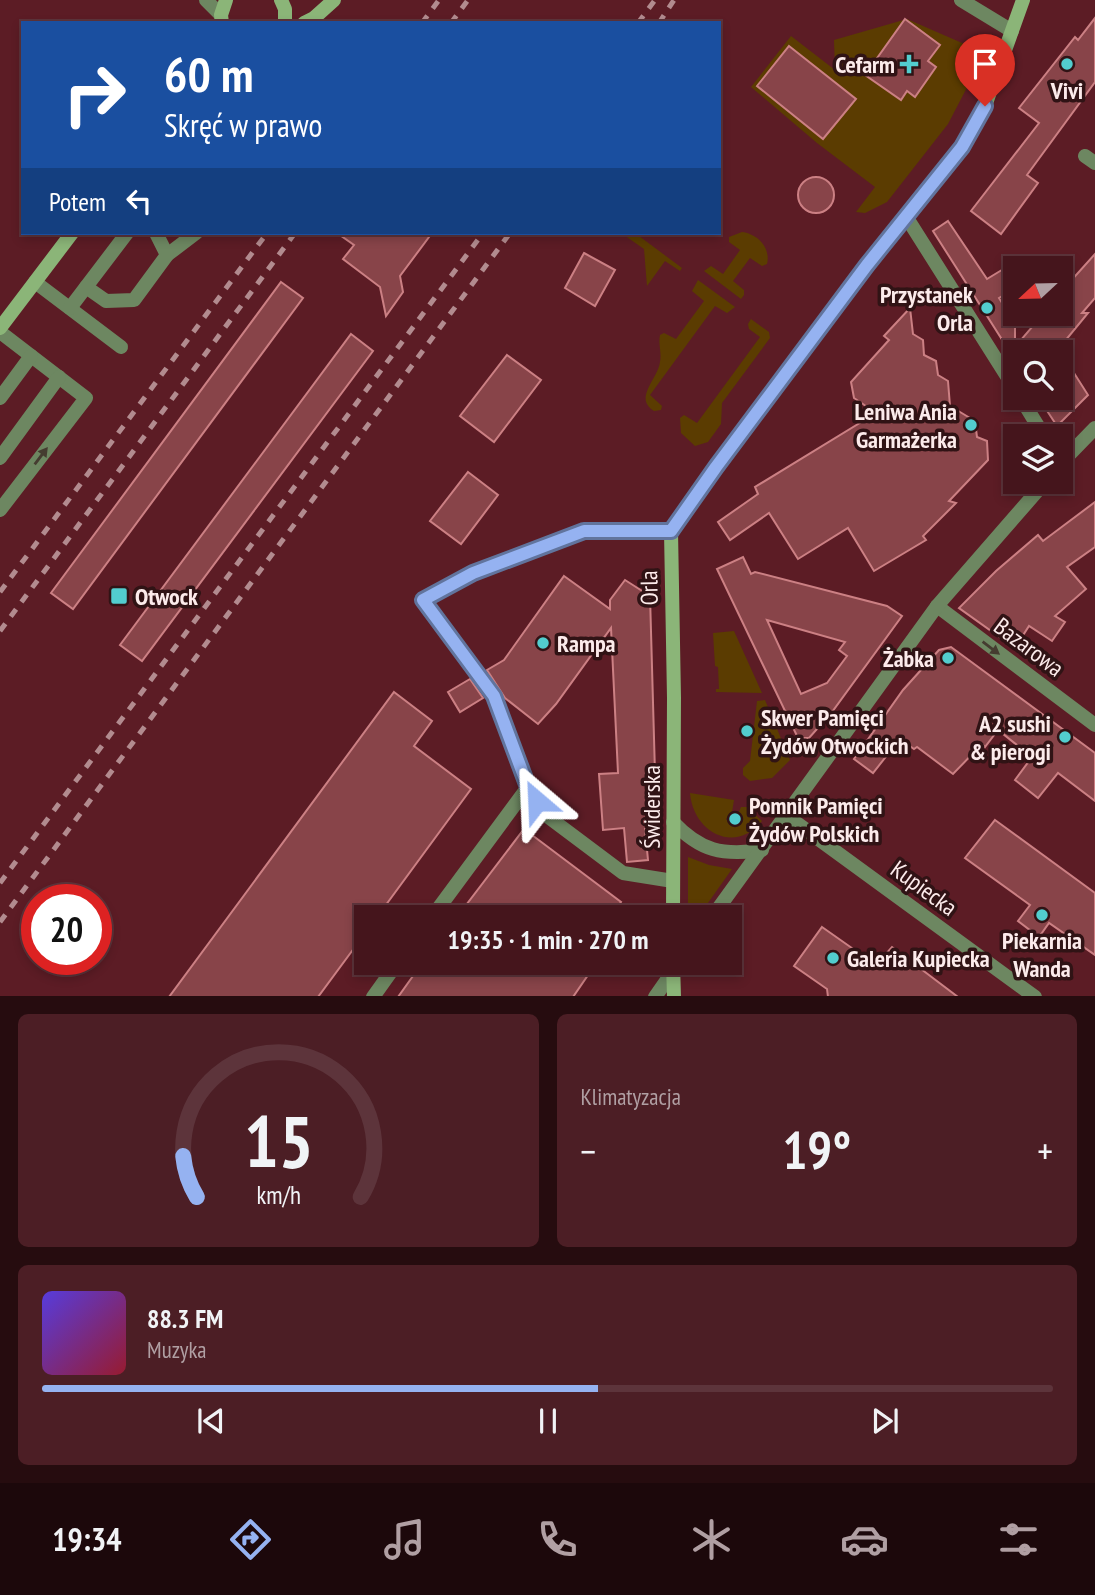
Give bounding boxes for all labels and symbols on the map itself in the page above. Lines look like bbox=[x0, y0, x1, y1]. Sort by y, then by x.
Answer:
pin bbox=[955, 34, 1015, 106]
place label: Cefarm bbox=[835, 49, 895, 80]
marker: Cefarm bbox=[901, 56, 917, 72]
marker: Vivi bbox=[1059, 56, 1075, 72]
place label: Vivi bbox=[1050, 75, 1083, 106]
north arrow bbox=[1003, 256, 1073, 326]
place label: Przystanek Orla bbox=[880, 279, 973, 338]
marker: Przystanek Orla bbox=[979, 300, 995, 316]
place label: Leniwa Ania Garmażerka bbox=[855, 396, 957, 455]
marker: Leniwa Ania Garmażerka bbox=[963, 417, 979, 433]
one-way arrow bbox=[34, 447, 49, 465]
street label: Orla bbox=[633, 570, 665, 606]
place label: Otwock bbox=[135, 581, 198, 612]
marker: Otwock bbox=[109, 586, 129, 606]
street label: Bazarowa bbox=[988, 611, 1070, 683]
place label: Rampa bbox=[557, 628, 616, 659]
marker: Rampa bbox=[535, 635, 551, 651]
one-way arrow bbox=[982, 640, 1000, 655]
place label: Żabka bbox=[883, 643, 934, 674]
marker: Żabka bbox=[940, 650, 956, 666]
place label: Skwer Pamięci Żydów Otwockich bbox=[761, 702, 909, 761]
place label: A2 sushi & pierogi bbox=[970, 708, 1051, 767]
marker: Skwer Pamięci Żydów Otwockich bbox=[739, 723, 755, 739]
marker: A2 sushi & pierogi bbox=[1057, 729, 1073, 745]
position arrow bbox=[500, 764, 574, 838]
street label: Świderska bbox=[636, 765, 667, 849]
place label: Pomnik Pamięci Żydów Polskich bbox=[749, 790, 883, 849]
marker: Pomnik Pamięci Żydów Polskich bbox=[727, 811, 743, 827]
street label: Kupiecka bbox=[885, 854, 963, 922]
speed limit sign: 20 bbox=[21, 884, 112, 975]
marker: Piekarnia Wanda bbox=[1034, 907, 1050, 923]
place label: Piekarnia Wanda bbox=[1002, 925, 1082, 984]
place label: Galeria Kupiecka bbox=[847, 943, 990, 974]
marker: Galeria Kupiecka bbox=[825, 950, 841, 966]

